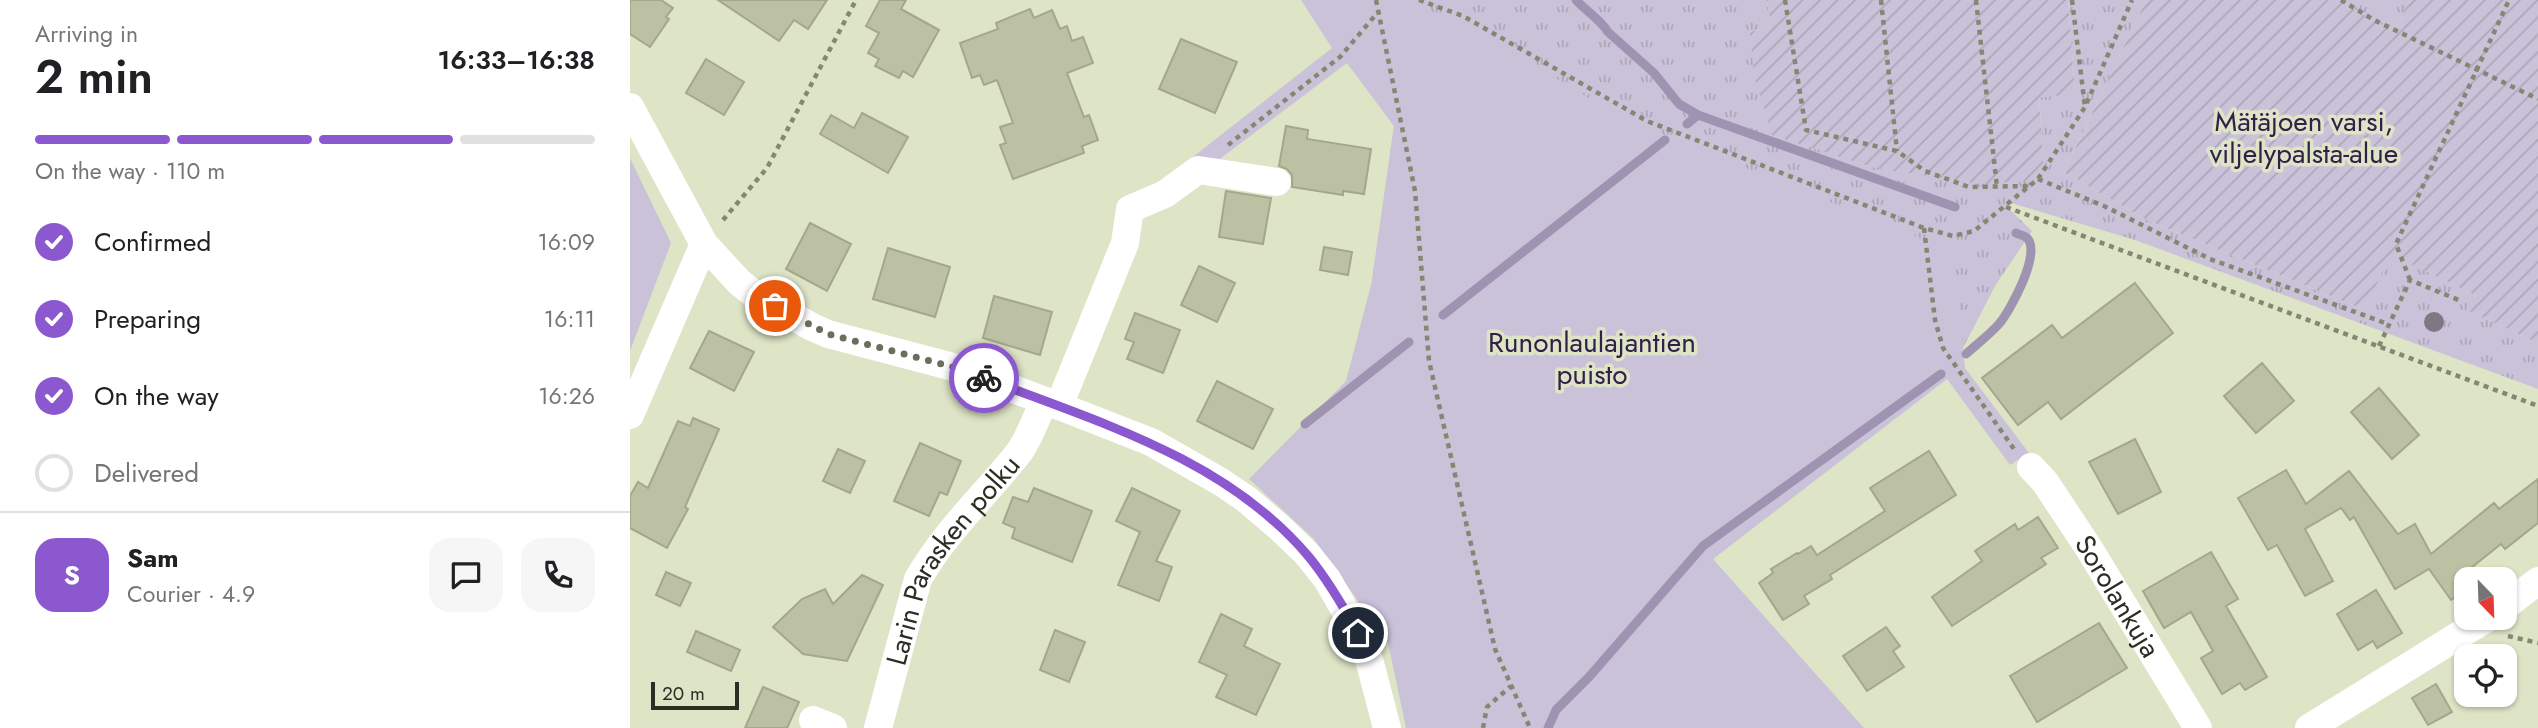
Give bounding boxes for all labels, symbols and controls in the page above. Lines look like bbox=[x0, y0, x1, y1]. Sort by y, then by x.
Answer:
text: Arriving in bbox=[35, 17, 138, 51]
text: 16:33–16:38 bbox=[438, 41, 595, 79]
text: 2 min bbox=[35, 44, 153, 110]
park label: Mätäjoen varsi, viljelypalsta-alue bbox=[2210, 101, 2398, 174]
text: On the way · 110 m bbox=[35, 154, 225, 188]
icon: check bbox=[35, 223, 73, 261]
text: Confirmed bbox=[94, 223, 211, 261]
text: 16:09 bbox=[537, 225, 595, 259]
pin bbox=[745, 276, 805, 336]
icon: bag bbox=[756, 287, 794, 325]
icon: check bbox=[35, 300, 73, 338]
text: Preparing bbox=[94, 300, 201, 338]
text: 16:11 bbox=[544, 302, 595, 336]
park label: Runonlaulajantien puisto bbox=[1488, 322, 1696, 395]
courier bbox=[949, 343, 1019, 413]
icon: bike bbox=[965, 359, 1003, 397]
icon: check bbox=[35, 377, 73, 415]
text: On the way bbox=[94, 377, 219, 415]
text: 16:26 bbox=[538, 379, 595, 413]
street label: Larin Parasken polku bbox=[875, 446, 1029, 670]
text: Delivered bbox=[94, 454, 199, 492]
street label: Sorolankuja bbox=[2065, 527, 2171, 665]
button: chat bbox=[429, 538, 503, 612]
button: phone bbox=[521, 538, 595, 612]
text: Sam bbox=[127, 539, 179, 577]
text: S bbox=[64, 556, 80, 594]
north arrow bbox=[2454, 567, 2516, 630]
map controls bbox=[2454, 567, 2517, 707]
text: Courier · 4.9 bbox=[127, 577, 255, 611]
pin bbox=[1328, 603, 1388, 663]
icon: home bbox=[1339, 614, 1377, 652]
button: locate bbox=[2454, 644, 2517, 707]
scale bar bbox=[651, 679, 738, 711]
text: 20 m bbox=[662, 680, 705, 707]

